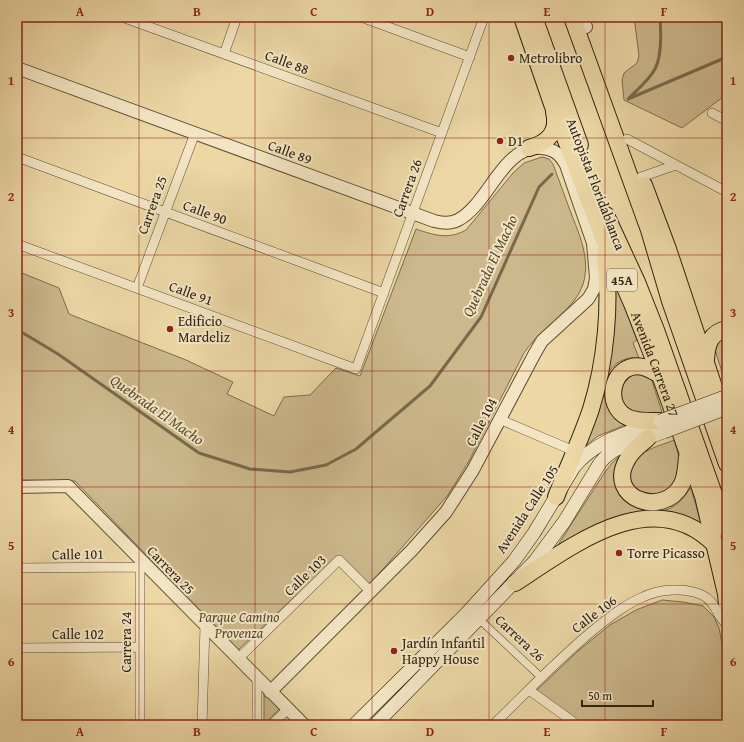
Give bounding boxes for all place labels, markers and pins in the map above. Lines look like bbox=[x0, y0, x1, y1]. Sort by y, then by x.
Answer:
place label: Metrolibro bbox=[519, 48, 583, 68]
marker: Metrolibro bbox=[506, 53, 516, 63]
place label: D1 bbox=[508, 131, 523, 151]
marker: D1 bbox=[495, 136, 505, 146]
place label: Edificio Mardeliz bbox=[178, 311, 230, 347]
marker: Edificio Mardeliz bbox=[165, 324, 175, 334]
place label: Torre Picasso bbox=[627, 543, 705, 563]
marker: Torre Picasso bbox=[614, 548, 624, 558]
place label: Jardín Infantil Happy House bbox=[400, 633, 485, 669]
marker: Jardín Infantil Happy House bbox=[389, 646, 399, 656]

